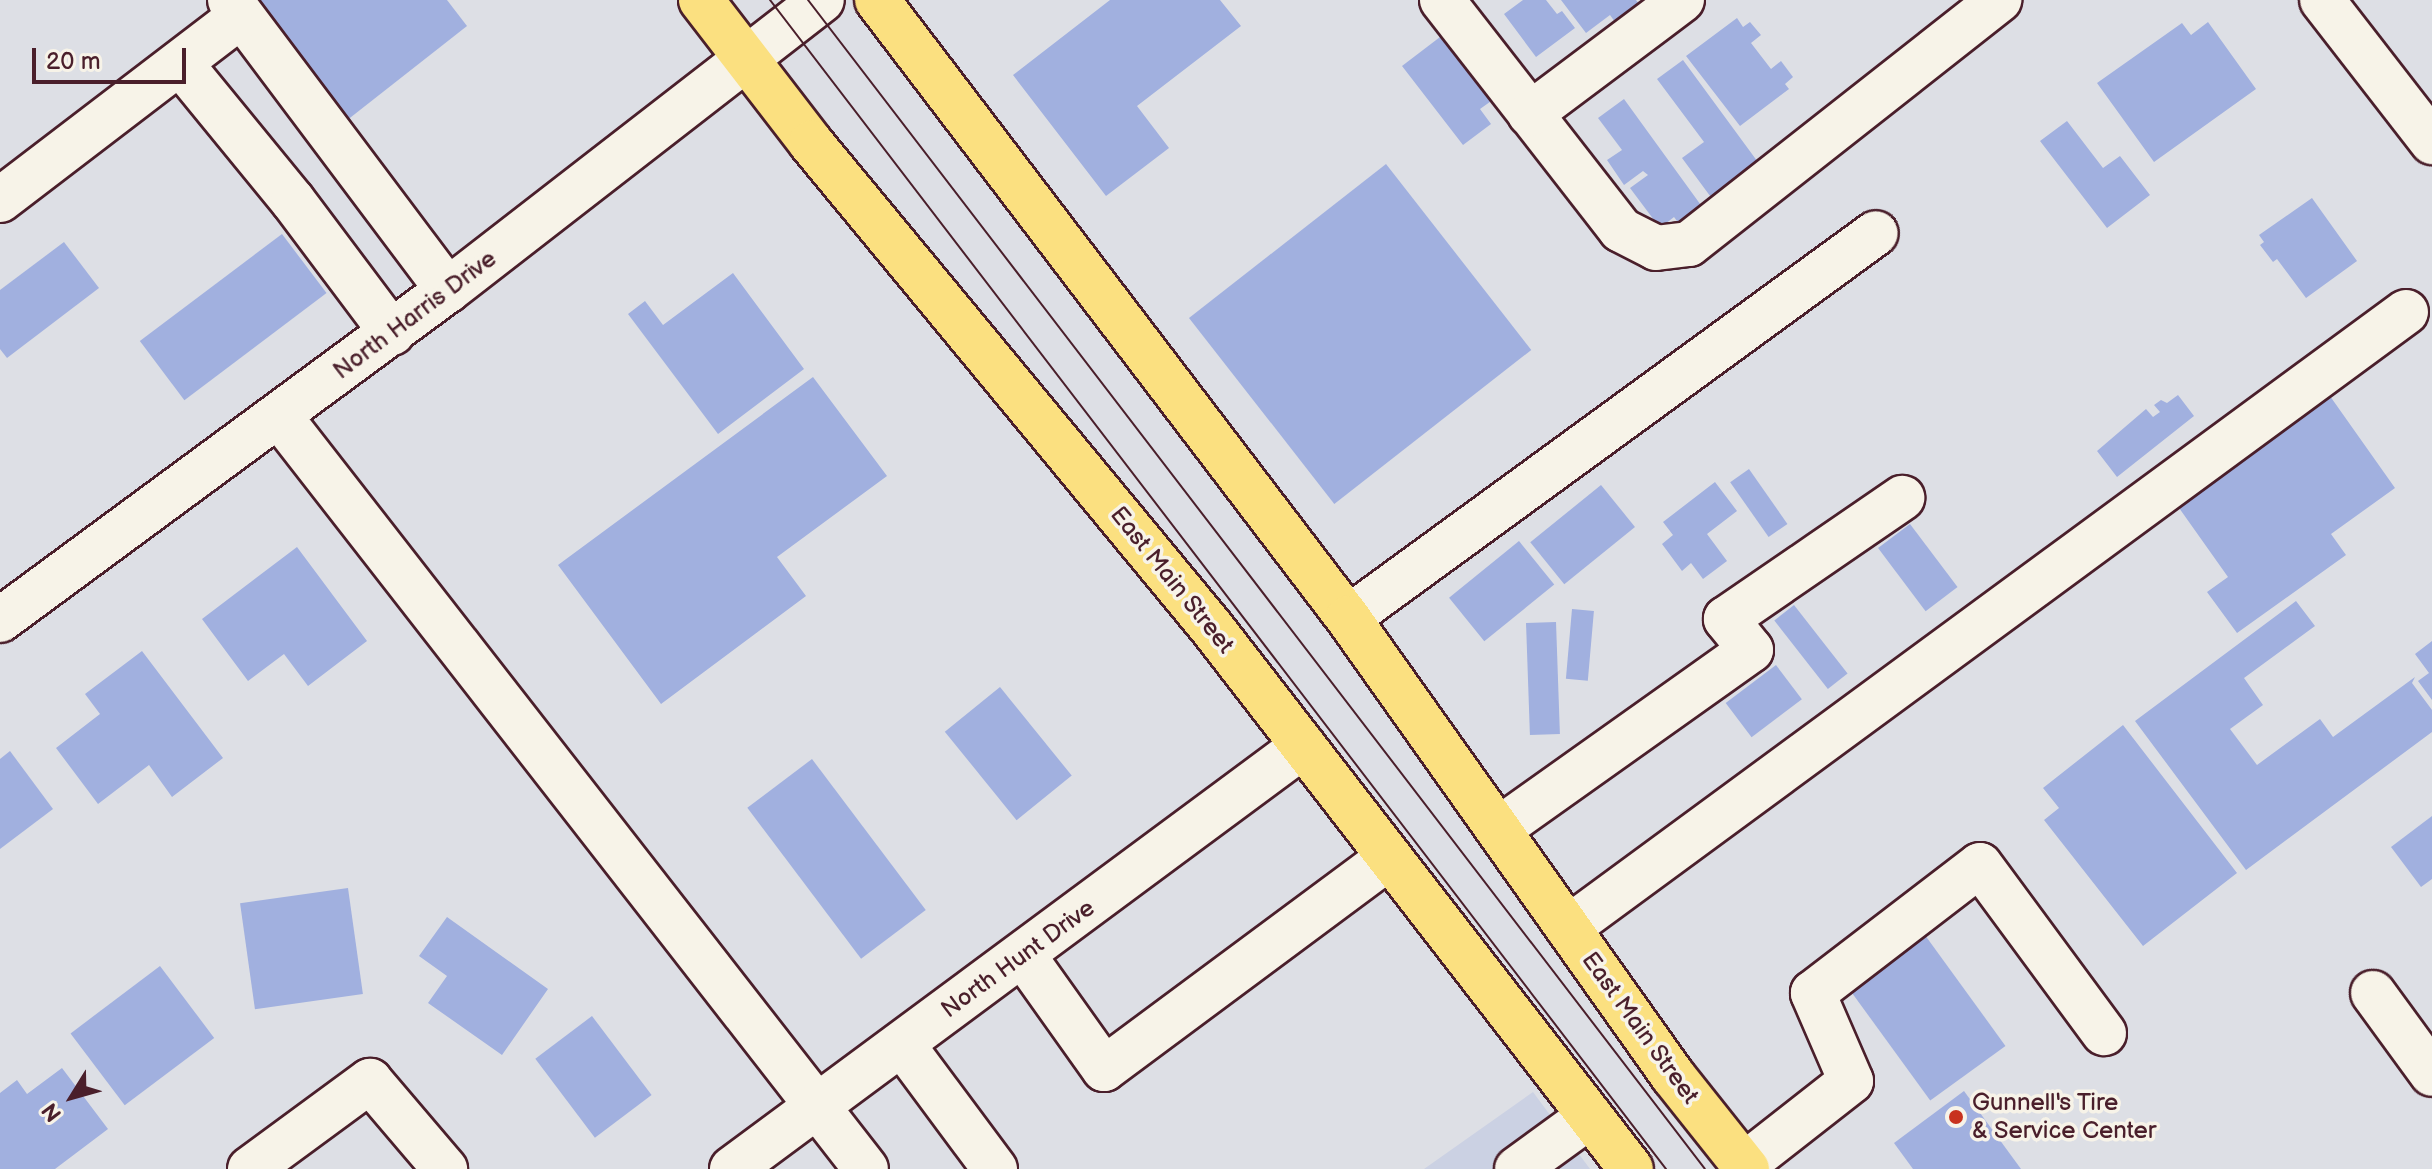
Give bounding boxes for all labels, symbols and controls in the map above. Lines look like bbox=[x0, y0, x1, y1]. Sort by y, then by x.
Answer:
scale bar bbox=[36, 32, 190, 82]
text: 20 m bbox=[46, 47, 101, 76]
street label: North Harris Drive bbox=[328, 244, 502, 386]
street label: East Main Street bbox=[1104, 501, 1240, 659]
street label: North Hunt Drive bbox=[936, 894, 1100, 1024]
street label: East Main Street bbox=[1575, 946, 1705, 1110]
north arrow bbox=[32, 1057, 112, 1137]
place label: Gunnell's Tire & Service Center bbox=[1972, 1089, 2157, 1145]
text: N bbox=[37, 1097, 68, 1126]
marker: Gunnell's Tire & Service Center bbox=[1947, 1108, 1965, 1126]

